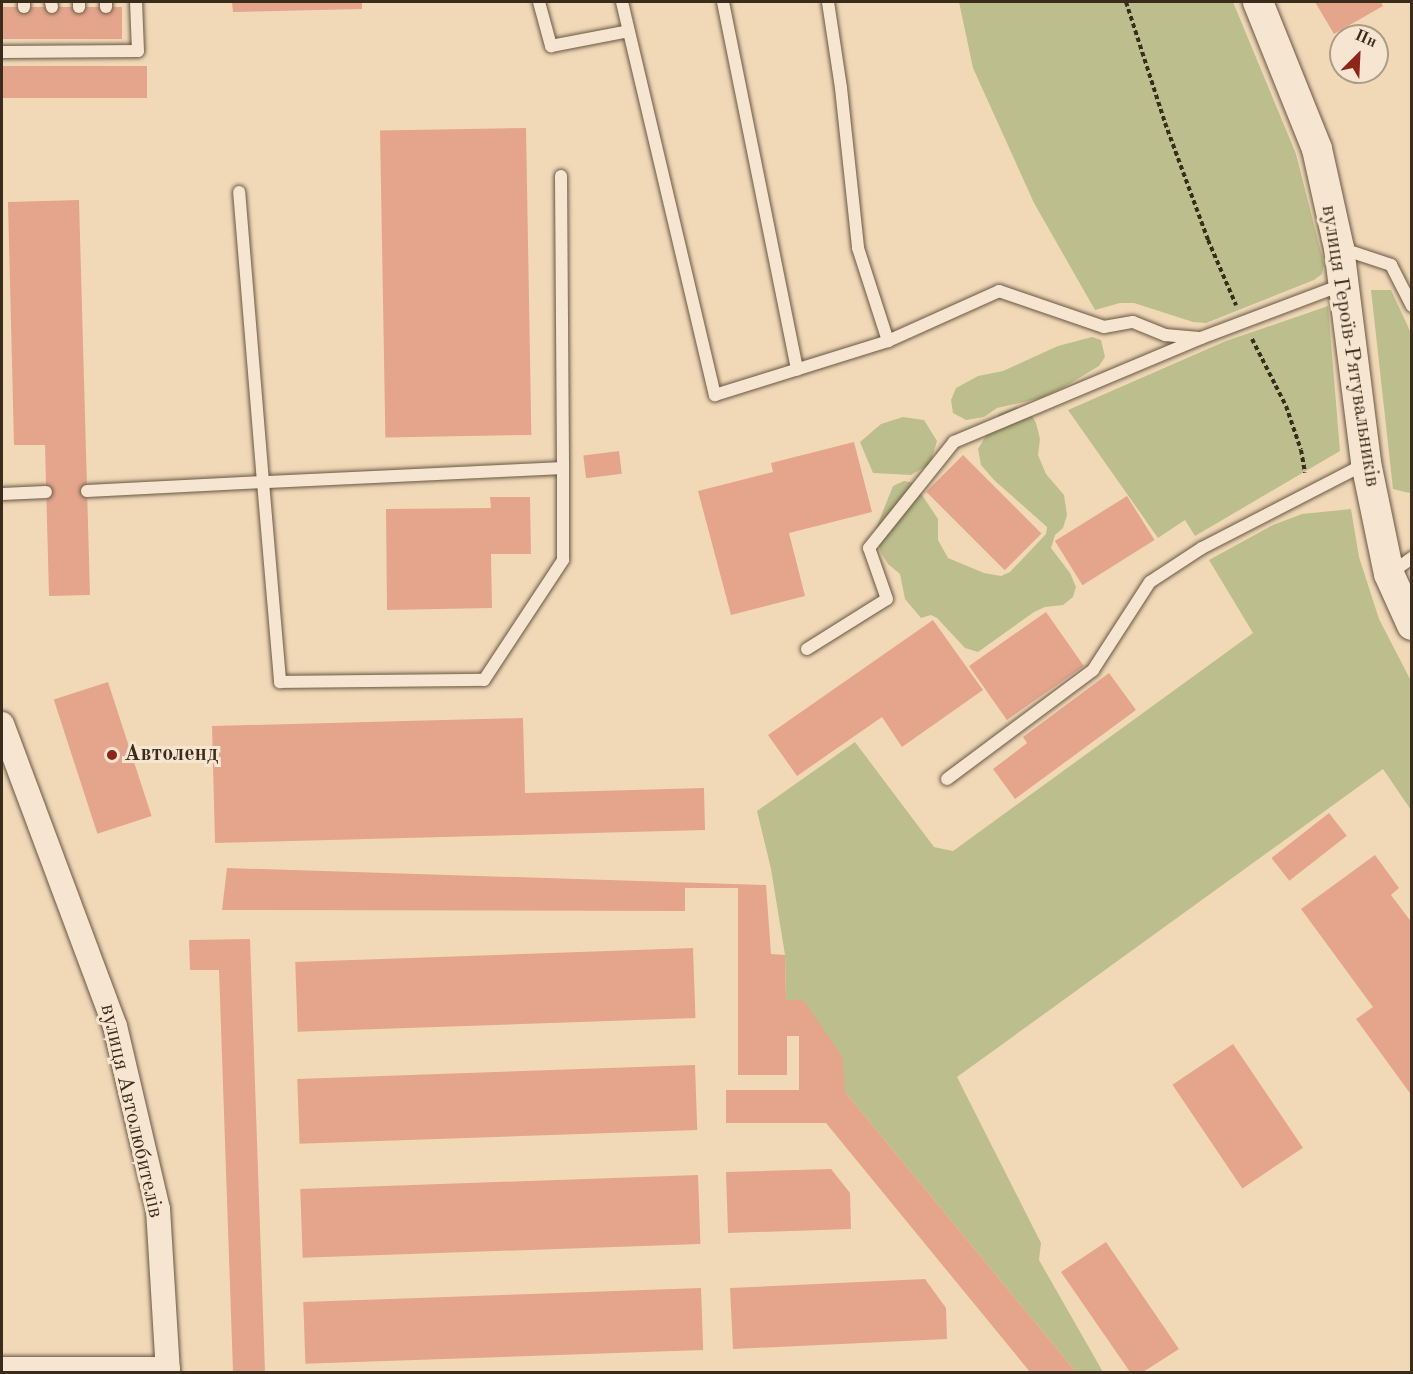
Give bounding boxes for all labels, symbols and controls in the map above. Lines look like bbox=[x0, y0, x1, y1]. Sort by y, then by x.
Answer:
north arrow bbox=[1329, 24, 1389, 84]
text: Пн bbox=[1352, 28, 1379, 51]
street label: вулиця Героїв-Рятувальників bbox=[1315, 203, 1385, 489]
place label: Автоленд bbox=[124, 742, 218, 768]
marker: Автоленд bbox=[105, 748, 119, 762]
street label: вулиця Автолюбителів bbox=[94, 1001, 168, 1221]

